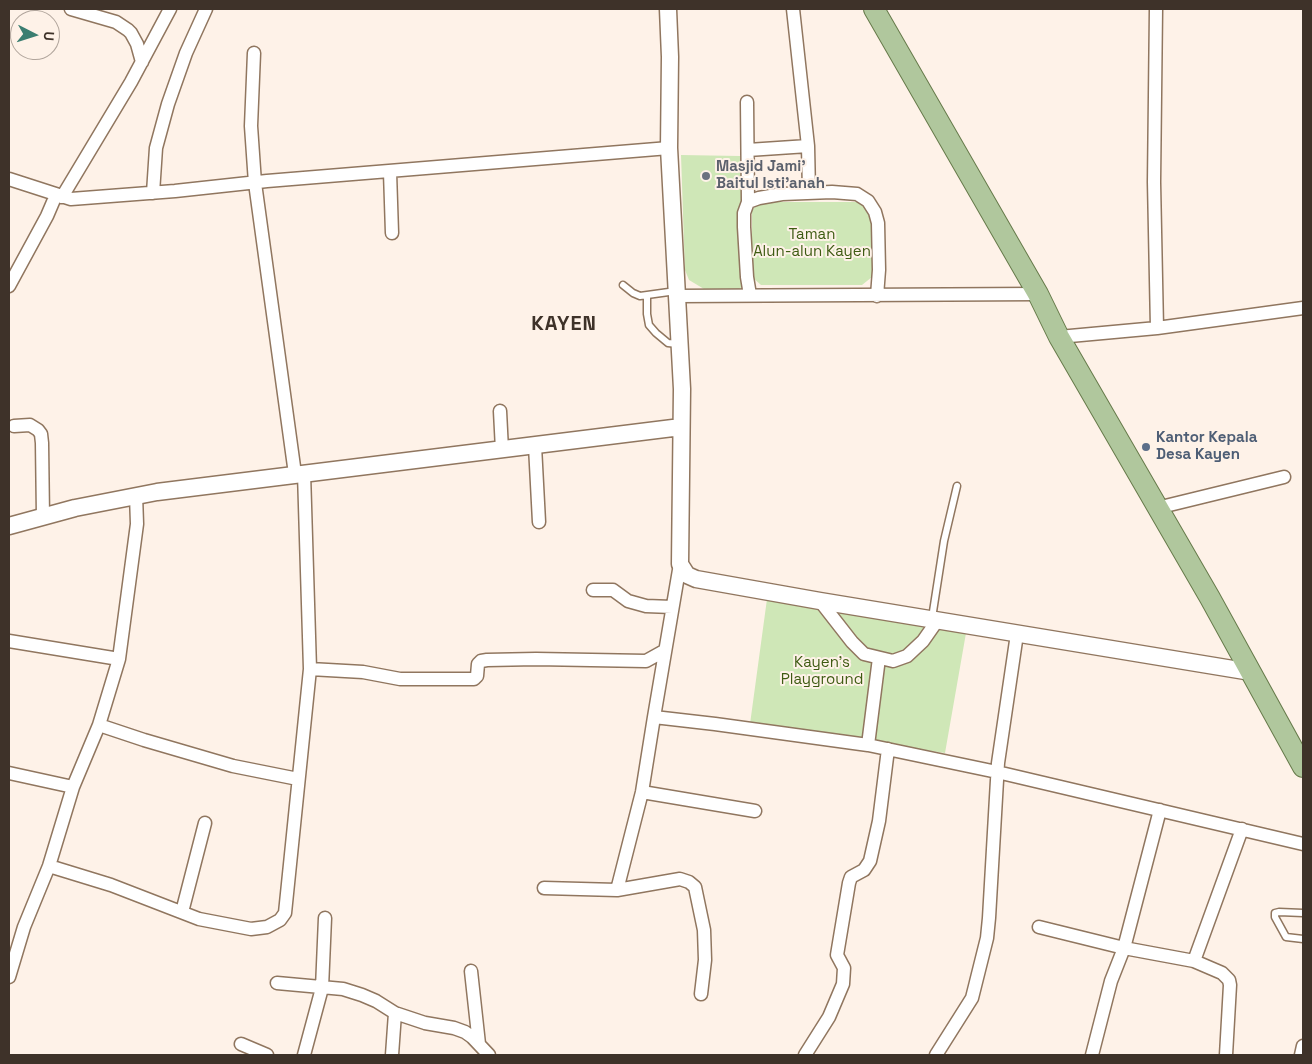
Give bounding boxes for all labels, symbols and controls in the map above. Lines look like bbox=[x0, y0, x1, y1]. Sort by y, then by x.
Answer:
north arrow bbox=[10, 10, 60, 60]
text: U bbox=[40, 31, 58, 42]
place label: Masjid Jami' Baitul Isti'anah bbox=[716, 158, 825, 193]
marker: Masjid Jami' Baitul Isti'anah bbox=[700, 170, 712, 182]
park label: Taman Alun-alun Kayen bbox=[753, 226, 871, 261]
district label: KAYEN bbox=[531, 313, 597, 337]
place label: Kantor Kepala Desa Kayen bbox=[1156, 429, 1257, 464]
marker: Kantor Kepala Desa Kayen bbox=[1140, 441, 1152, 453]
park label: Kayen's Playground bbox=[781, 654, 863, 689]

